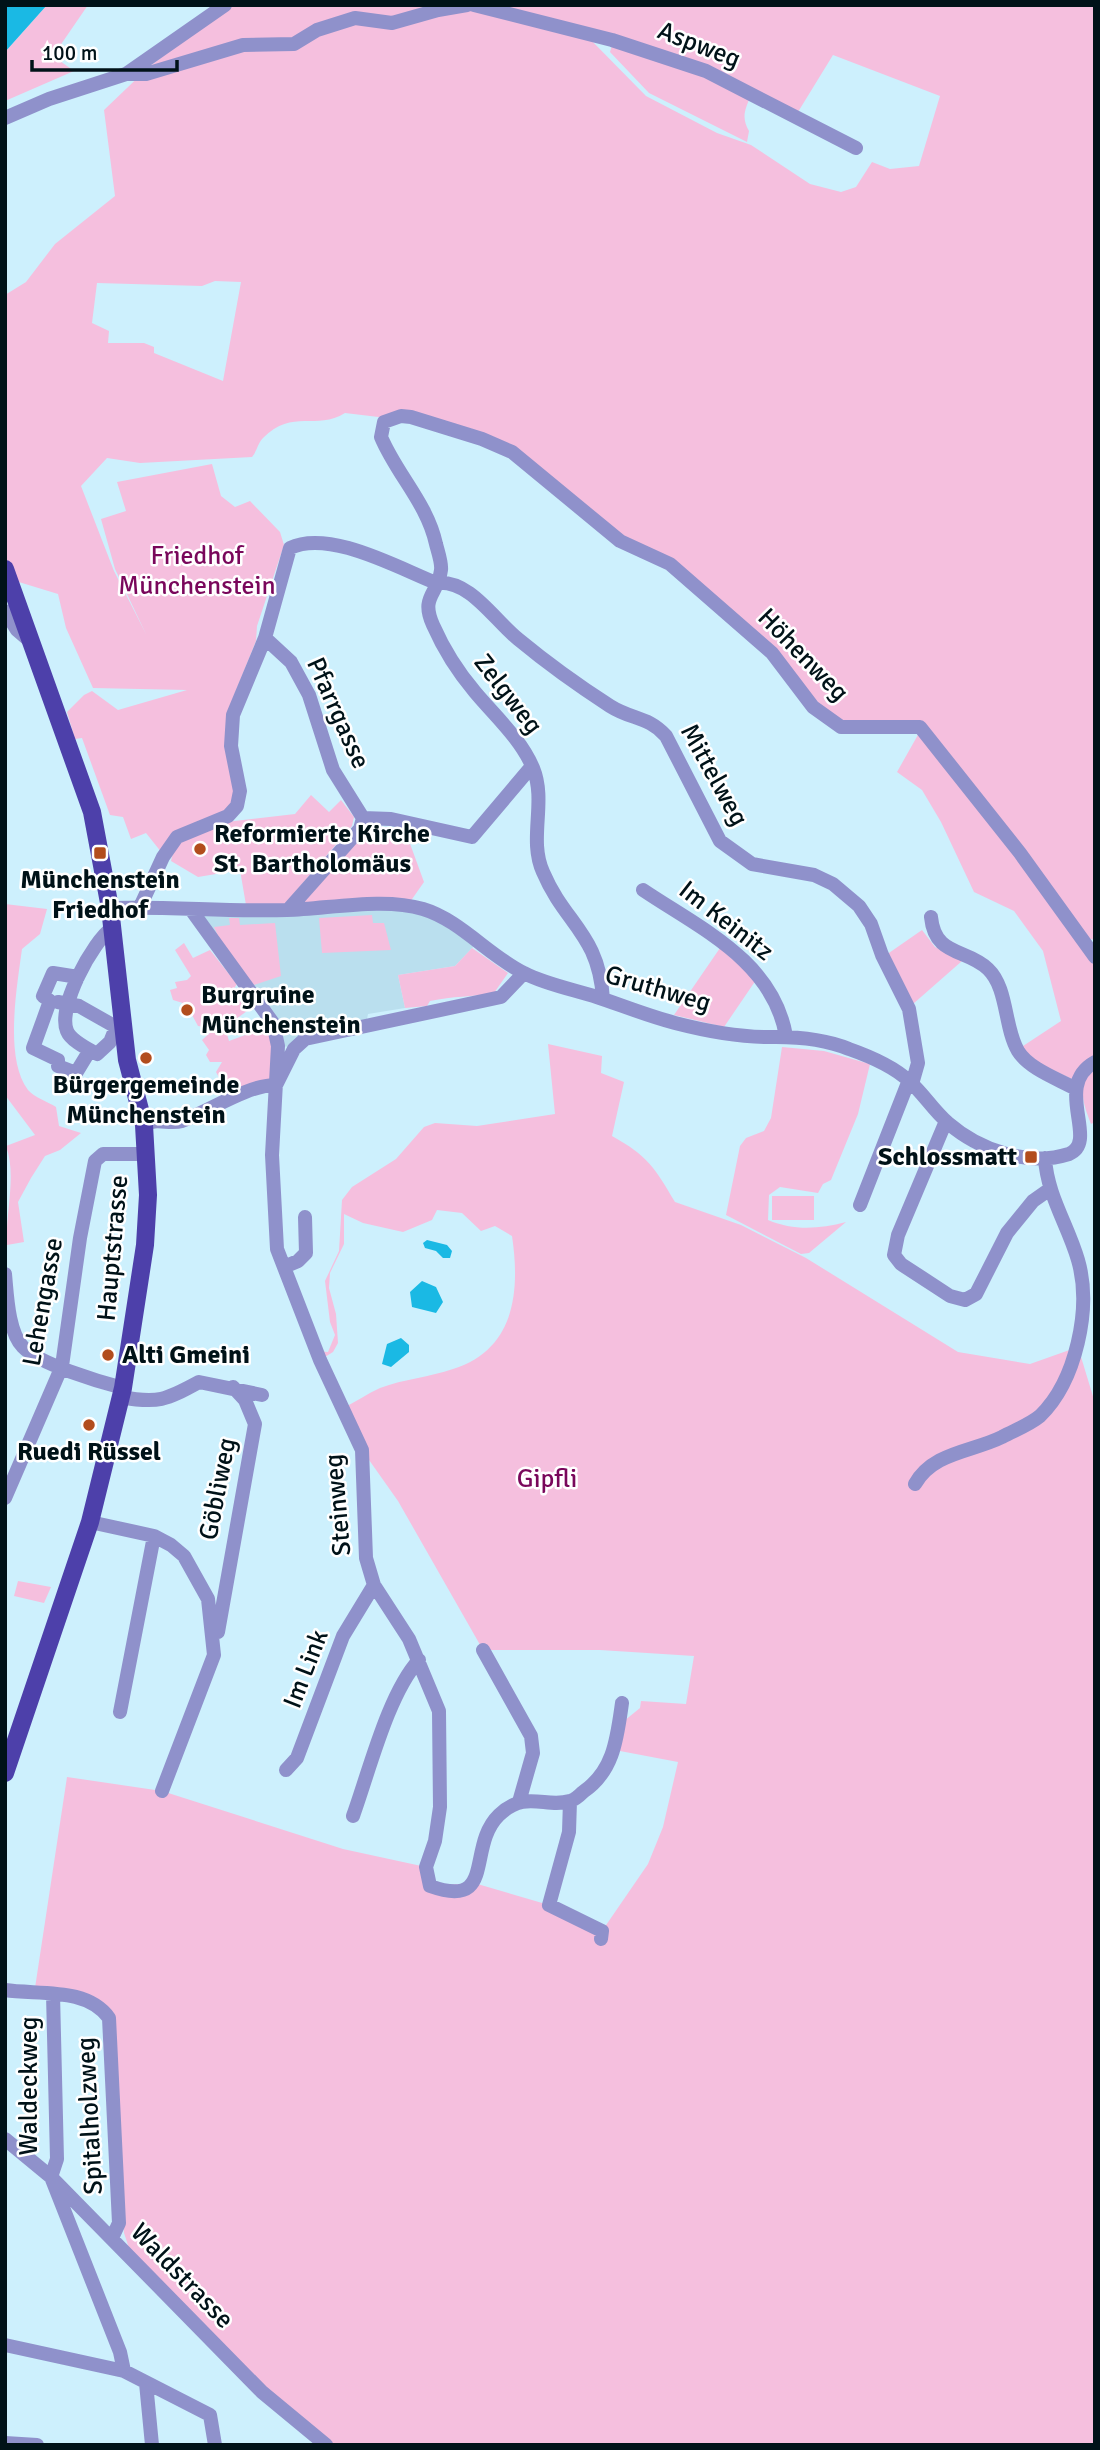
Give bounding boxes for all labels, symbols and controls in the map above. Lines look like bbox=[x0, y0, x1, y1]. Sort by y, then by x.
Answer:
street label: Aspweg bbox=[653, 15, 745, 75]
scale bar bbox=[32, 28, 177, 72]
text: 100 m bbox=[42, 40, 97, 66]
park label: Friedhof Münchenstein bbox=[118, 540, 276, 602]
street label: Höhenweg bbox=[751, 602, 855, 708]
street label: Zelgweg bbox=[467, 647, 549, 741]
street label: Pfarrgasse bbox=[299, 652, 377, 774]
street label: Mittelweg bbox=[673, 718, 755, 832]
place label: Reformierte Kirche St. Bartholomäus bbox=[214, 818, 430, 880]
marker: Reformierte Kirche St. Bartholomäus bbox=[192, 841, 208, 857]
marker: Münchenstein Friedhof bbox=[92, 845, 108, 861]
place label: Münchenstein Friedhof bbox=[20, 864, 180, 926]
street label: Im Keinitz bbox=[672, 874, 780, 968]
street label: Gruthweg bbox=[601, 959, 715, 1019]
place label: Burgruine Münchenstein bbox=[201, 979, 361, 1041]
marker: Burgruine Münchenstein bbox=[179, 1002, 195, 1018]
marker: Bürgergemeinde Münchenstein bbox=[138, 1050, 154, 1066]
place label: Bürgergemeinde Münchenstein bbox=[53, 1069, 239, 1131]
place label: Schlossmatt bbox=[878, 1141, 1017, 1173]
marker: Schlossmatt bbox=[1023, 1149, 1039, 1165]
street label: Hauptstrasse bbox=[91, 1174, 135, 1322]
street label: Lehengasse bbox=[16, 1235, 70, 1369]
place label: Alti Gmeini bbox=[122, 1339, 250, 1371]
marker: Alti Gmeini bbox=[100, 1347, 116, 1363]
marker: Ruedi Rüssel bbox=[81, 1417, 97, 1433]
street label: Göbliweg bbox=[192, 1435, 244, 1543]
place label: Ruedi Rüssel bbox=[17, 1436, 161, 1468]
street label: Steinweg bbox=[318, 1453, 358, 1557]
park label: Gipfli bbox=[517, 1463, 577, 1495]
street label: Im Link bbox=[276, 1625, 336, 1713]
street label: Waldeckweg bbox=[13, 2016, 45, 2156]
street label: Spitalholzweg bbox=[70, 2036, 110, 2196]
street label: Waldstrasse bbox=[124, 2217, 240, 2335]

